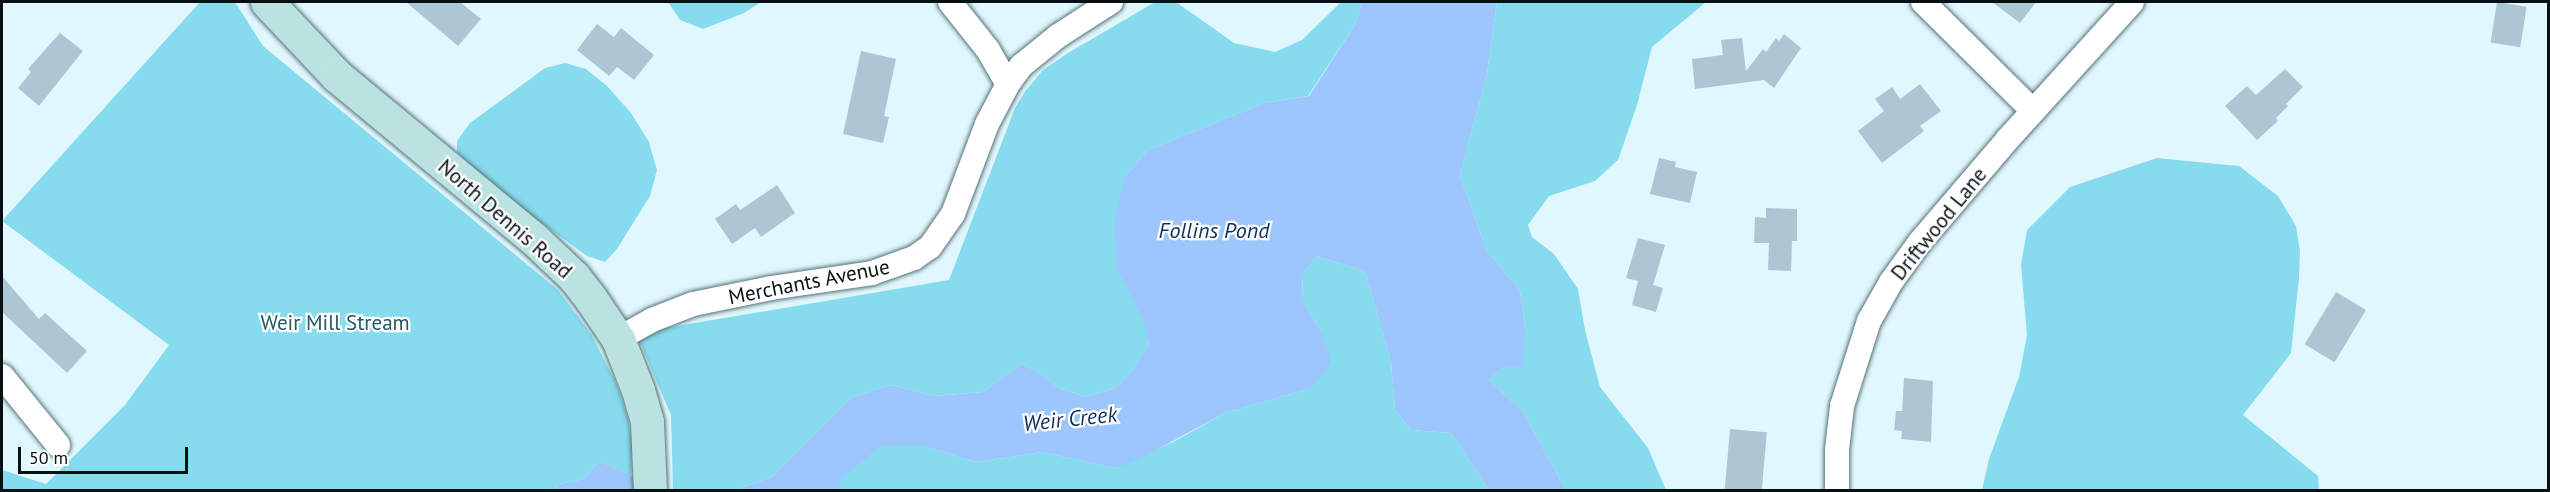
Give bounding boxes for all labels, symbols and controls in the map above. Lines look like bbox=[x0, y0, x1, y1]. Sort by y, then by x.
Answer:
street label: North Dennis Road bbox=[433, 154, 577, 284]
street label: Driftwood Lane bbox=[1886, 163, 1992, 285]
water label: Follins Pond bbox=[1159, 218, 1269, 244]
street label: Merchants Avenue bbox=[726, 254, 892, 310]
park label: Weir Mill Stream bbox=[260, 310, 410, 336]
water label: Weir Creek bbox=[1022, 401, 1118, 437]
scale bar bbox=[21, 435, 190, 473]
text: 50 m bbox=[29, 446, 68, 469]

